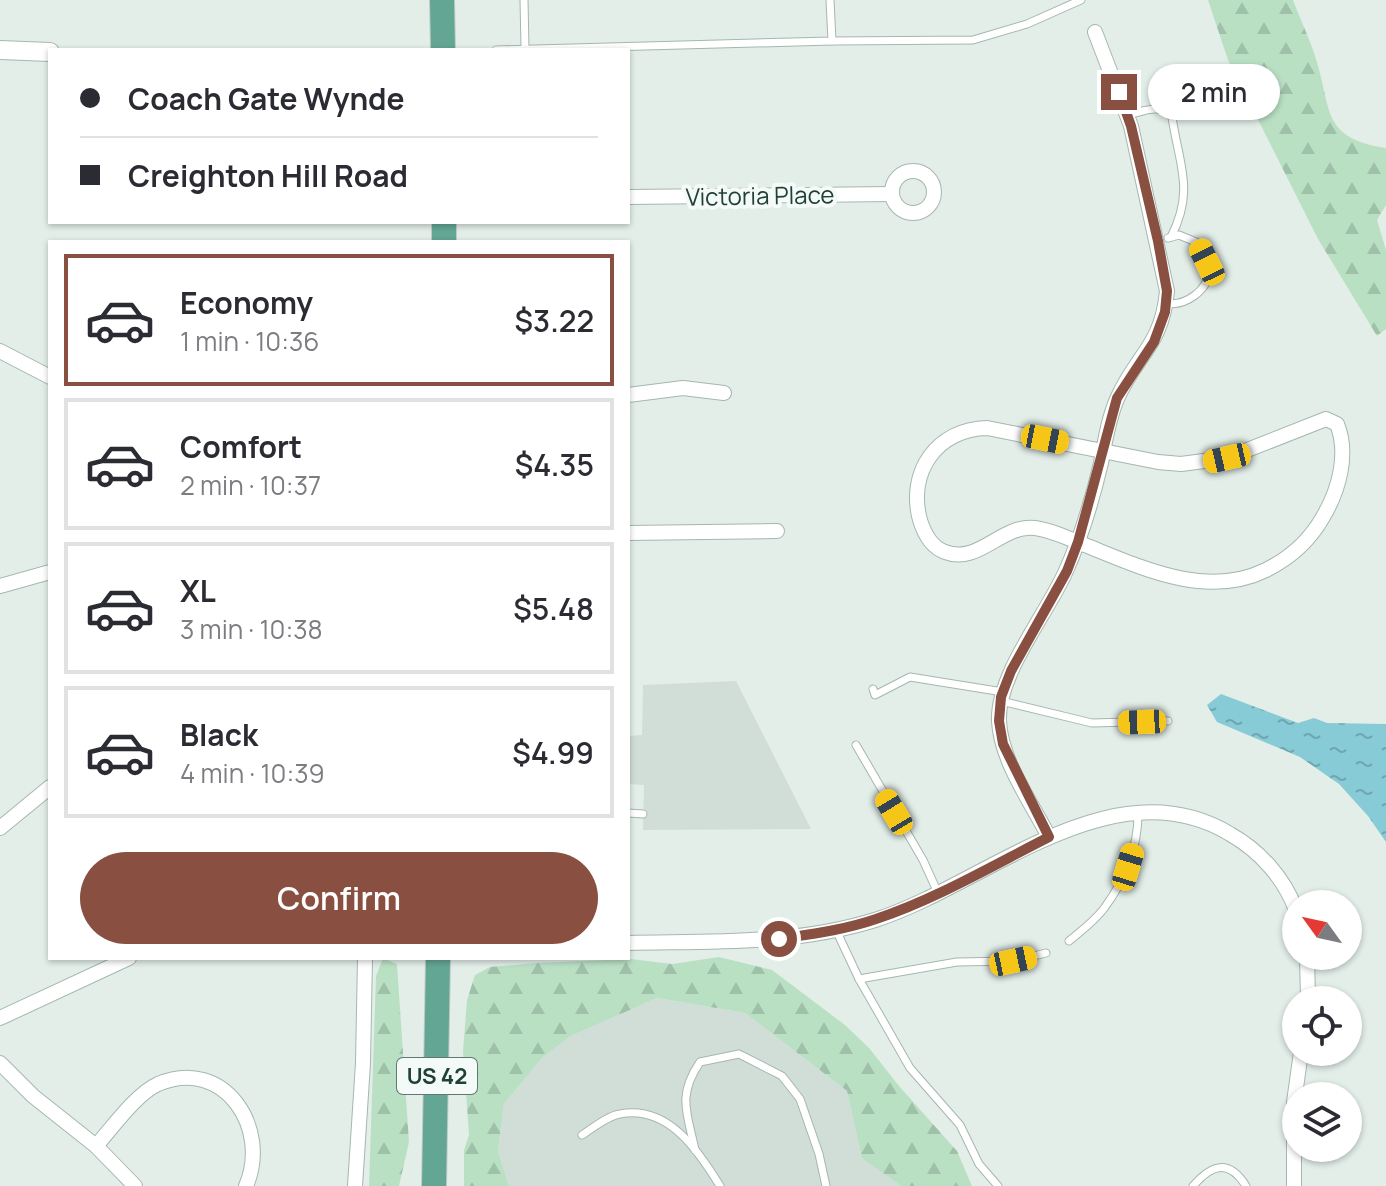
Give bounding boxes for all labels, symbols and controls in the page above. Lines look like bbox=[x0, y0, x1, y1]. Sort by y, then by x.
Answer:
callout: 2 min bbox=[1147, 64, 1279, 120]
route end bbox=[1101, 74, 1137, 110]
text: 2 min bbox=[1181, 74, 1247, 110]
text: Coach Gate Wynde bbox=[128, 78, 405, 119]
text: Creighton Hill Road bbox=[128, 155, 408, 196]
street label: Victoria Place bbox=[685, 177, 835, 213]
car bbox=[1186, 235, 1228, 289]
text: Economy bbox=[180, 282, 313, 323]
icon: car bbox=[84, 284, 156, 356]
text: $3.22 bbox=[515, 300, 594, 341]
text: 1 min · 10:36 bbox=[180, 323, 319, 359]
car bbox=[1019, 423, 1071, 455]
text: Comfort bbox=[180, 426, 302, 467]
icon: car bbox=[84, 428, 156, 500]
car bbox=[1201, 441, 1253, 475]
text: $4.35 bbox=[515, 444, 594, 485]
text: 2 min · 10:37 bbox=[180, 467, 321, 503]
text: XL bbox=[180, 570, 216, 611]
icon: car bbox=[84, 572, 156, 644]
text: $5.48 bbox=[513, 588, 594, 629]
text: 3 min · 10:38 bbox=[180, 611, 323, 647]
car bbox=[1118, 709, 1166, 735]
text: Black bbox=[180, 714, 258, 755]
icon: car bbox=[84, 716, 156, 788]
text: $4.99 bbox=[512, 732, 594, 773]
text: 4 min · 10:39 bbox=[180, 755, 325, 791]
car bbox=[871, 785, 917, 839]
car bbox=[1110, 841, 1146, 893]
button: Confirm bbox=[80, 852, 598, 944]
north arrow bbox=[1282, 890, 1362, 970]
map controls bbox=[1282, 890, 1362, 1162]
route start bbox=[761, 921, 797, 957]
car bbox=[987, 944, 1039, 978]
button: locate bbox=[1282, 986, 1362, 1066]
road number: US 42 bbox=[397, 1058, 477, 1094]
button: layers bbox=[1282, 1082, 1362, 1162]

